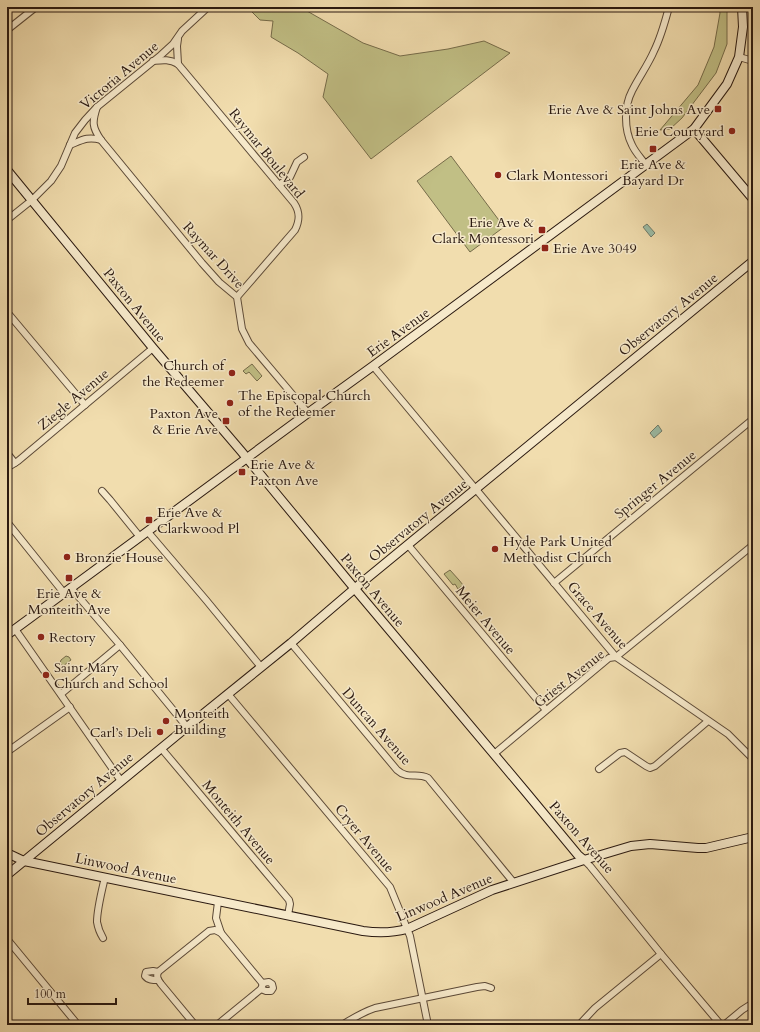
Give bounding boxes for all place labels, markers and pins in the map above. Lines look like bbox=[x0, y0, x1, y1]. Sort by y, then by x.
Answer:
place label: Erie Ave & Saint Johns Ave bbox=[548, 100, 710, 119]
marker: Erie Ave & Saint Johns Ave bbox=[713, 104, 723, 114]
place label: Erie Courtyard bbox=[635, 122, 725, 141]
marker: Erie Courtyard bbox=[727, 126, 737, 136]
marker: Erie Ave & Bayard Dr bbox=[648, 144, 658, 154]
place label: Erie Ave & Bayard Dr bbox=[620, 155, 686, 190]
place label: Clark Montessori bbox=[506, 166, 608, 185]
marker: Clark Montessori bbox=[493, 170, 503, 180]
place label: Erie Ave & Clark Montessori bbox=[432, 213, 535, 248]
marker: Erie Ave & Clark Montessori bbox=[537, 225, 547, 235]
place label: Erie Ave 3049 bbox=[553, 239, 637, 258]
marker: Erie Ave 3049 bbox=[540, 243, 550, 253]
place label: Church of the Redeemer bbox=[142, 356, 227, 391]
marker: Church of the Redeemer bbox=[227, 368, 237, 378]
place label: The Episcopal Church of the Redeemer bbox=[238, 386, 371, 421]
marker: The Episcopal Church of the Redeemer bbox=[225, 398, 235, 408]
place label: Paxton Ave & Erie Ave bbox=[150, 404, 218, 439]
marker: Paxton Ave & Erie Ave bbox=[221, 416, 231, 426]
place label: Erie Ave & Paxton Ave bbox=[250, 455, 318, 490]
marker: Erie Ave & Paxton Ave bbox=[237, 467, 247, 477]
place label: Erie Ave & Clarkwood Pl bbox=[157, 503, 240, 538]
marker: Erie Ave & Clarkwood Pl bbox=[144, 515, 154, 525]
place label: Hyde Park United Methodist Church bbox=[503, 532, 612, 567]
marker: Hyde Park United Methodist Church bbox=[490, 544, 500, 554]
place label: Bronzie House bbox=[75, 548, 163, 567]
marker: Bronzie House bbox=[62, 552, 72, 562]
marker: Erie Ave & Monteith Ave bbox=[64, 573, 74, 583]
place label: Erie Ave & Monteith Ave bbox=[28, 584, 110, 619]
place label: Rectory bbox=[49, 628, 97, 647]
marker: Rectory bbox=[36, 632, 46, 642]
place label: Saint Mary Church and School bbox=[54, 658, 168, 693]
marker: Saint Mary Church and School bbox=[41, 670, 51, 680]
place label: Monteith Building bbox=[174, 704, 230, 739]
marker: Monteith Building bbox=[161, 716, 171, 726]
place label: Carl’s Deli bbox=[90, 723, 152, 742]
marker: Carl’s Deli bbox=[155, 727, 165, 737]

